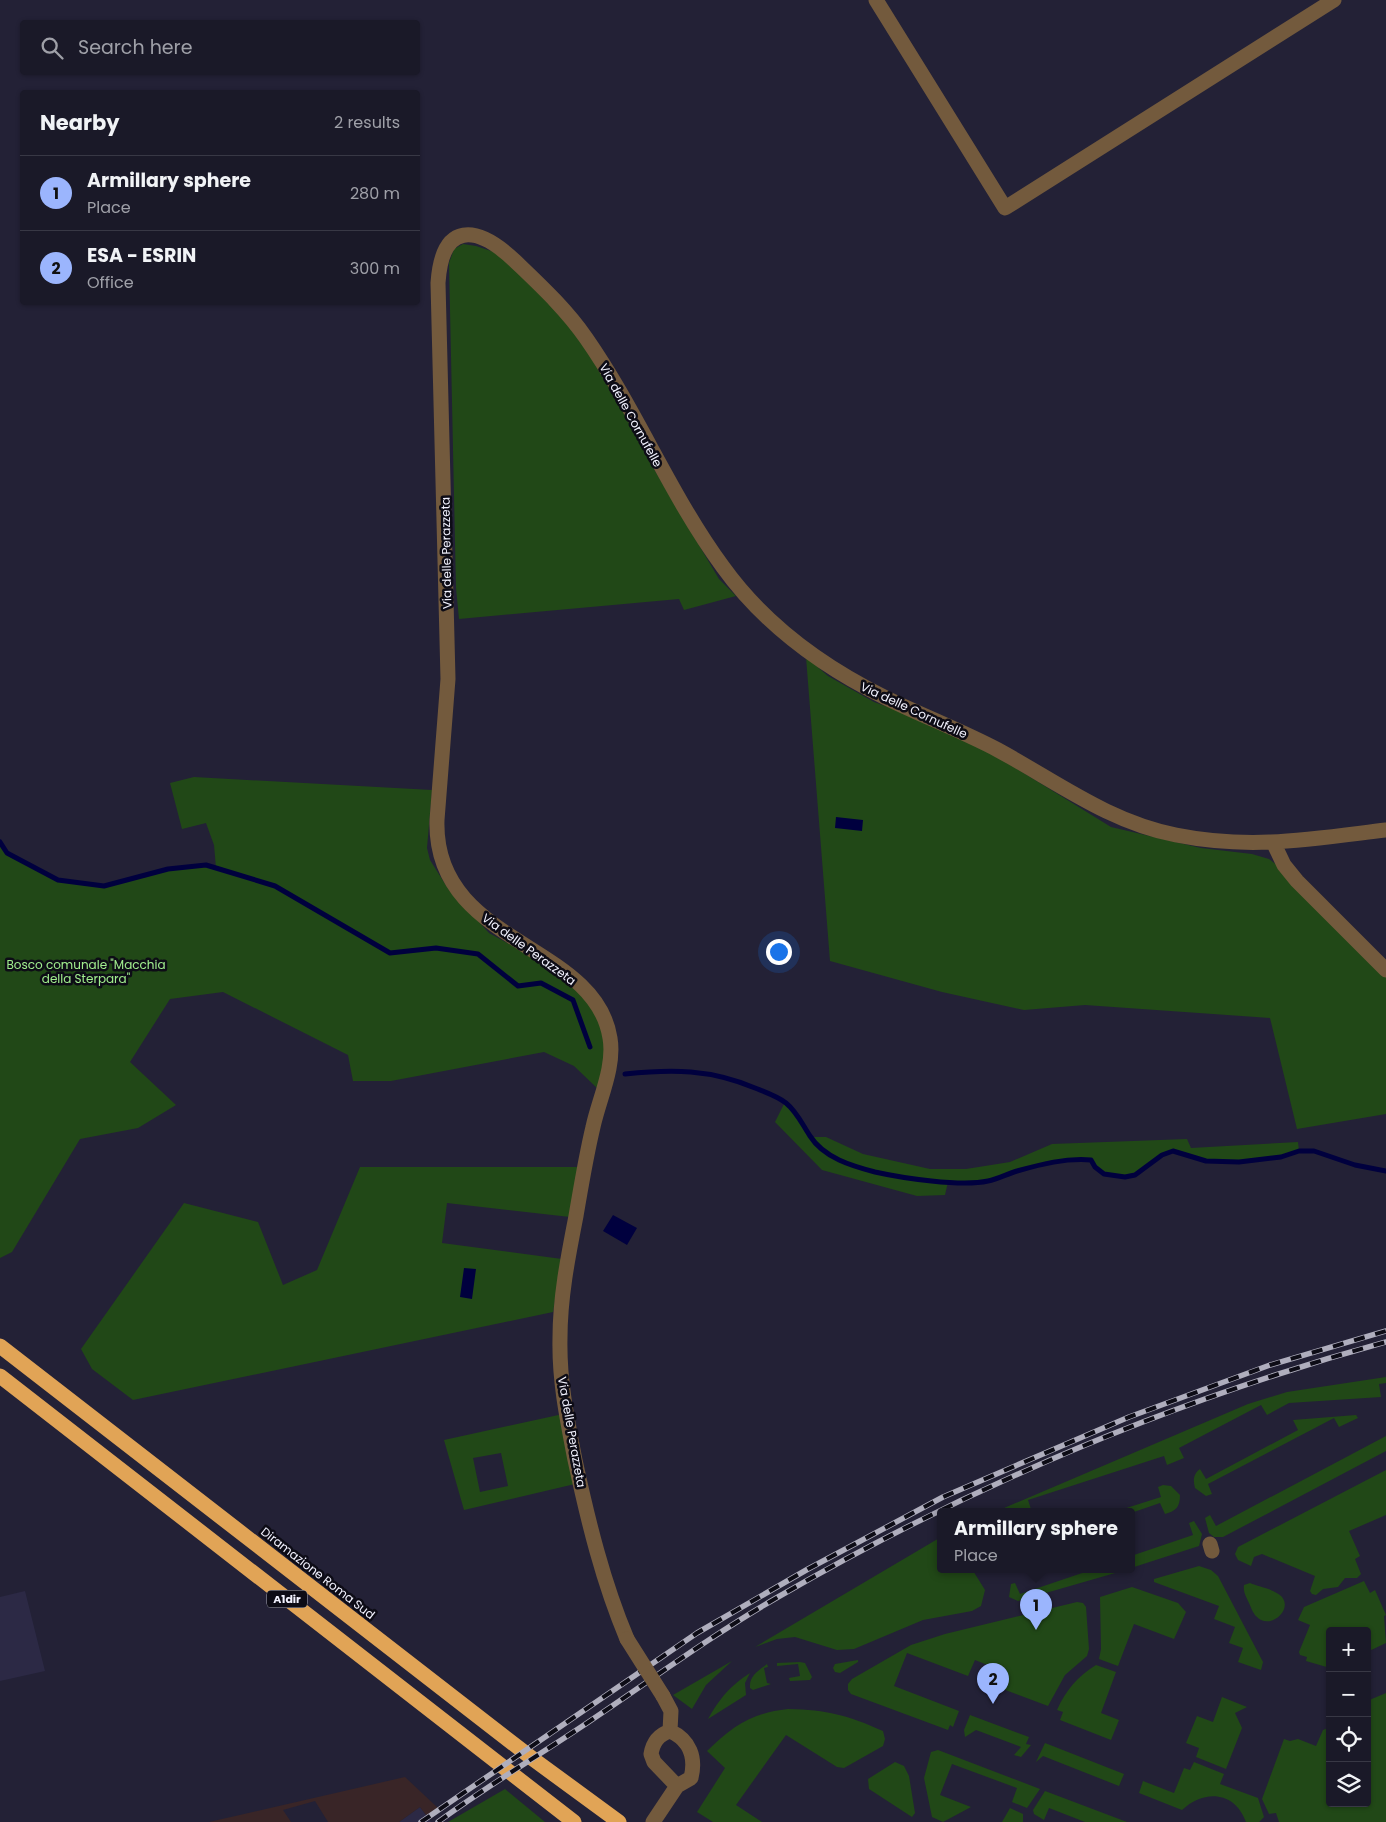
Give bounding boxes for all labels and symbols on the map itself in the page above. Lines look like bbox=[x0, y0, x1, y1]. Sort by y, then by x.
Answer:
street label: Via delle Cornufelle bbox=[595, 360, 667, 470]
street label: Via delle Perazzeta bbox=[437, 497, 455, 609]
street label: Via delle Cornufelle bbox=[858, 678, 970, 742]
street label: Via delle Perazzeta bbox=[479, 909, 579, 989]
your location bbox=[766, 939, 792, 965]
park label: Bosco comunale "Macchia della Sterpara" bbox=[6, 956, 166, 987]
street label: Via delle Perazzeta bbox=[554, 1375, 590, 1489]
street label: Diramazione Roma Sud bbox=[257, 1523, 379, 1623]
pin: 1 bbox=[1020, 1589, 1052, 1630]
road number: A1dir bbox=[267, 1590, 307, 1608]
pin: 2 bbox=[977, 1663, 1009, 1704]

